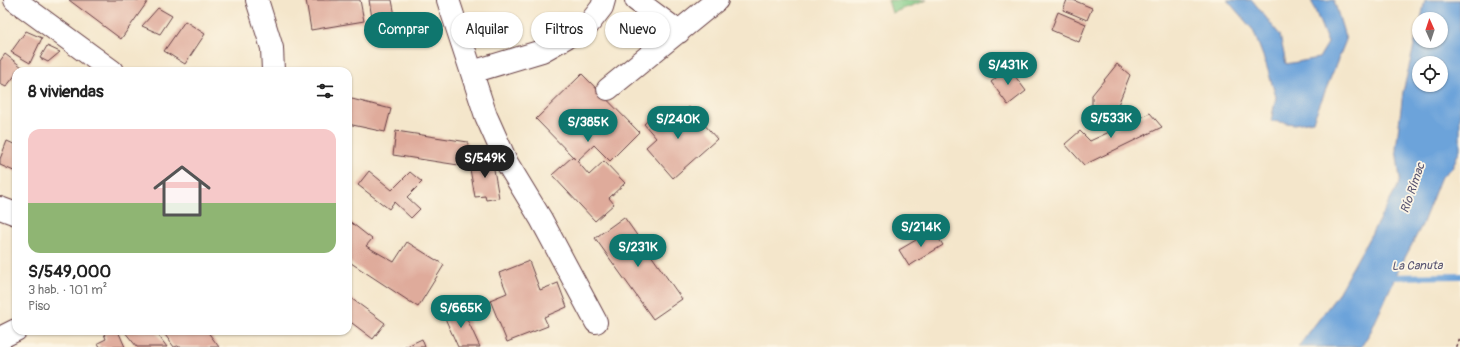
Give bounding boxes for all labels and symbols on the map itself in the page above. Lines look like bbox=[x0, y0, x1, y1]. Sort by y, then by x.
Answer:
north arrow bbox=[1412, 12, 1448, 48]
pin: S/431K bbox=[975, 52, 1041, 86]
pin: S/533K bbox=[1078, 105, 1144, 139]
pin: S/240K bbox=[645, 106, 711, 140]
pin: S/385K bbox=[555, 109, 621, 143]
pin: S/549K bbox=[452, 145, 518, 179]
water label: Río Rímac bbox=[1397, 160, 1429, 215]
pin: S/214K bbox=[888, 214, 954, 248]
pin: S/231K bbox=[605, 234, 671, 268]
water label: La Canuta bbox=[1391, 258, 1444, 274]
pin: S/665K bbox=[428, 295, 494, 329]

